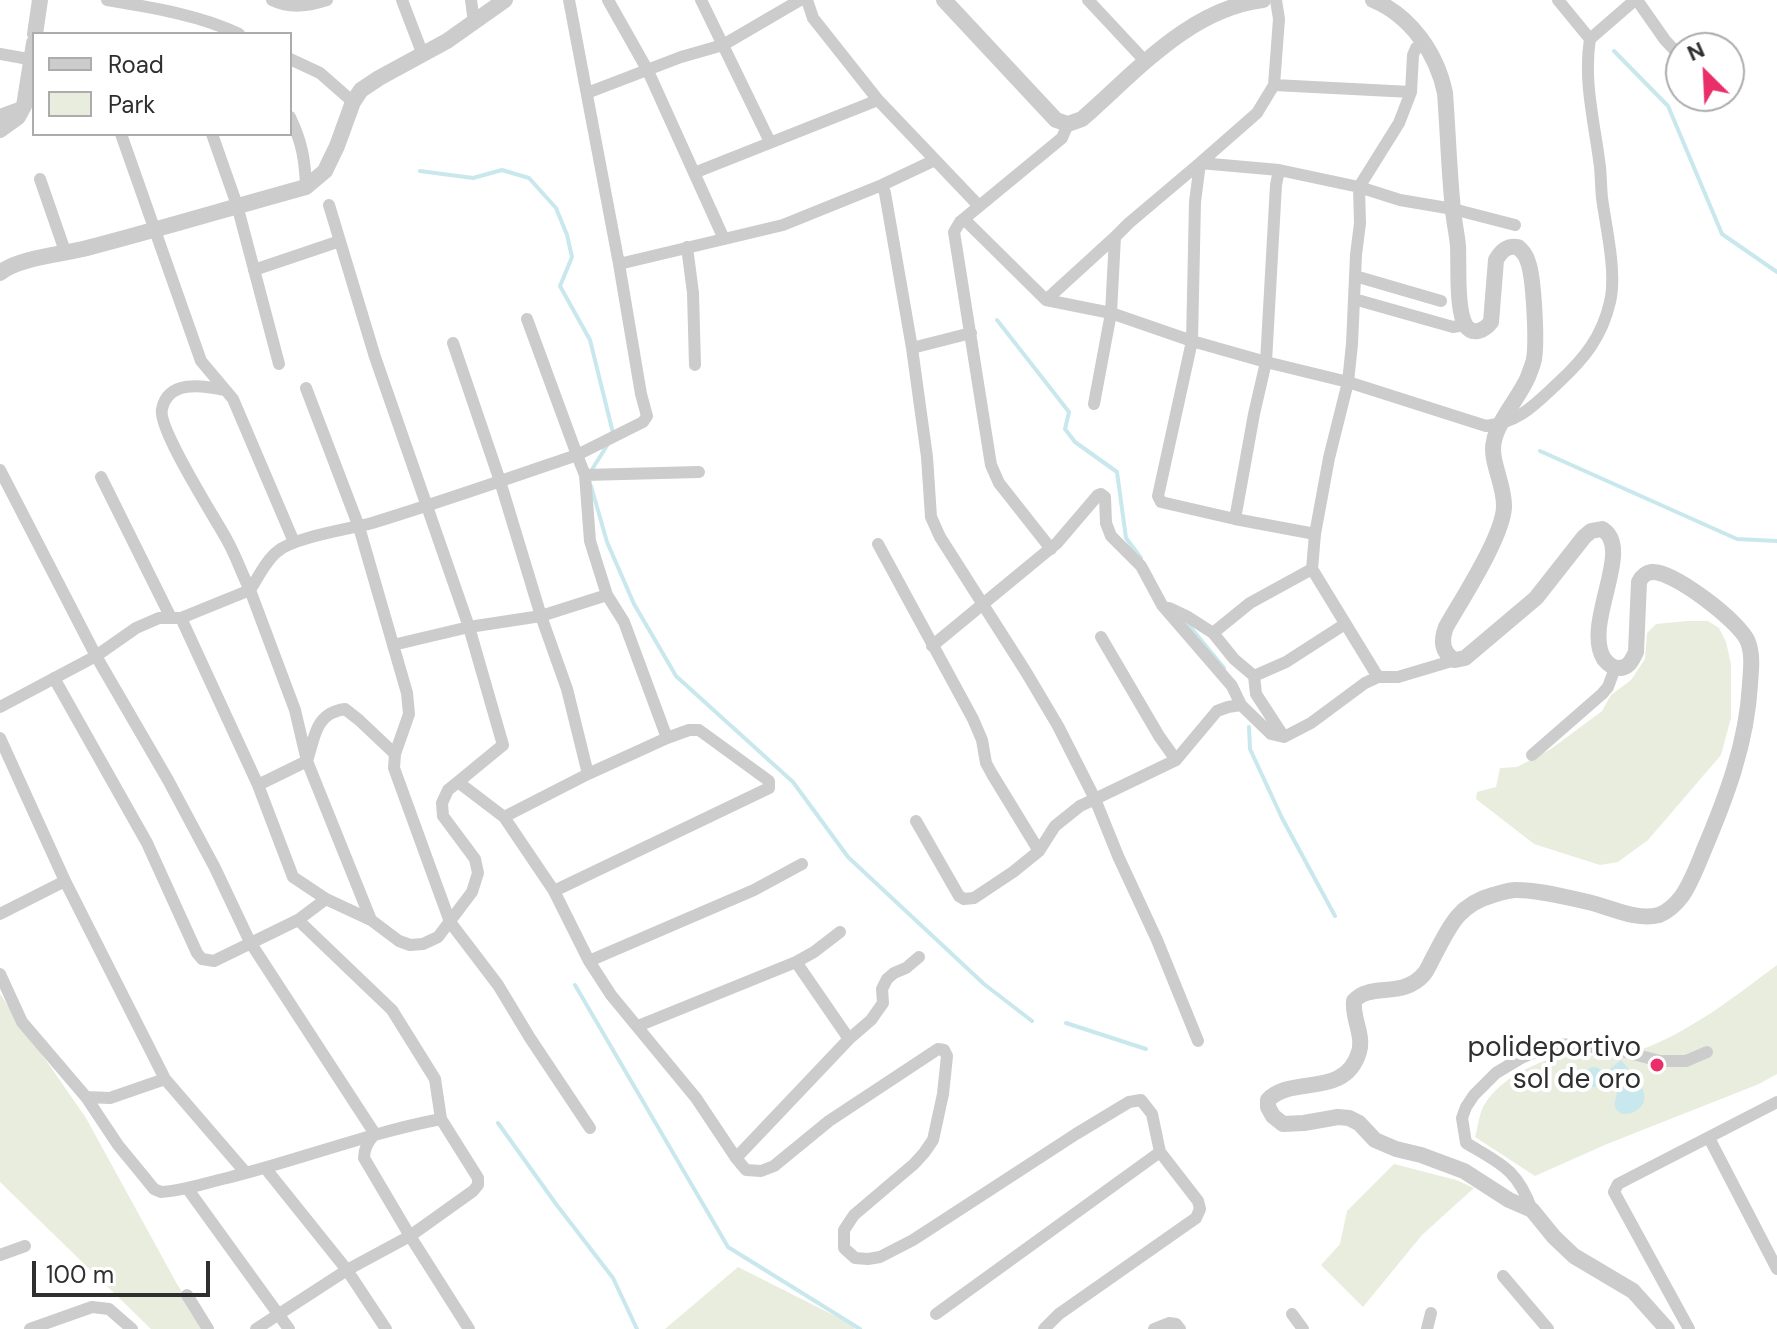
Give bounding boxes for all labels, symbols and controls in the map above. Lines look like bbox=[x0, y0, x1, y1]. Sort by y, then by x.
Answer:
legend bbox=[32, 32, 292, 136]
north arrow bbox=[1665, 32, 1745, 112]
text: N bbox=[1683, 35, 1709, 68]
text: Road bbox=[108, 49, 164, 80]
text: Park bbox=[108, 89, 155, 120]
place label: polideportivo sol de oro bbox=[1468, 1032, 1641, 1098]
marker: polideportivo sol de oro bbox=[1648, 1056, 1666, 1074]
scale bar bbox=[36, 1245, 214, 1295]
text: 100 m bbox=[46, 1259, 114, 1290]

